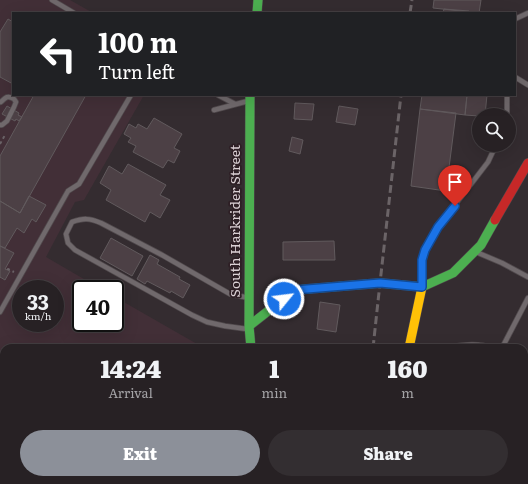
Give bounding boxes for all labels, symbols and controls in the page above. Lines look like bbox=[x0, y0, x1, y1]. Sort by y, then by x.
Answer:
text: 100 m bbox=[98, 20, 178, 62]
icon: left bbox=[32, 28, 84, 80]
text: Turn left bbox=[98, 58, 175, 85]
map controls bbox=[472, 108, 516, 152]
button: search bbox=[472, 108, 516, 152]
street label: South Harkrider Street bbox=[224, 144, 244, 297]
pin bbox=[438, 165, 472, 206]
icon: arrive bbox=[444, 171, 466, 193]
position arrow bbox=[263, 278, 305, 320]
speed limit sign: 40 bbox=[72, 280, 124, 332]
text: 33 bbox=[27, 286, 49, 316]
text: km/h bbox=[25, 308, 51, 323]
text: 14:24 bbox=[100, 350, 161, 385]
text: 1 bbox=[269, 350, 279, 385]
text: 160 bbox=[387, 350, 428, 385]
text: Arrival bbox=[109, 383, 153, 402]
text: min bbox=[262, 383, 287, 402]
text: m bbox=[401, 383, 414, 402]
button: Exit bbox=[20, 430, 260, 476]
button: Share bbox=[268, 430, 508, 476]

